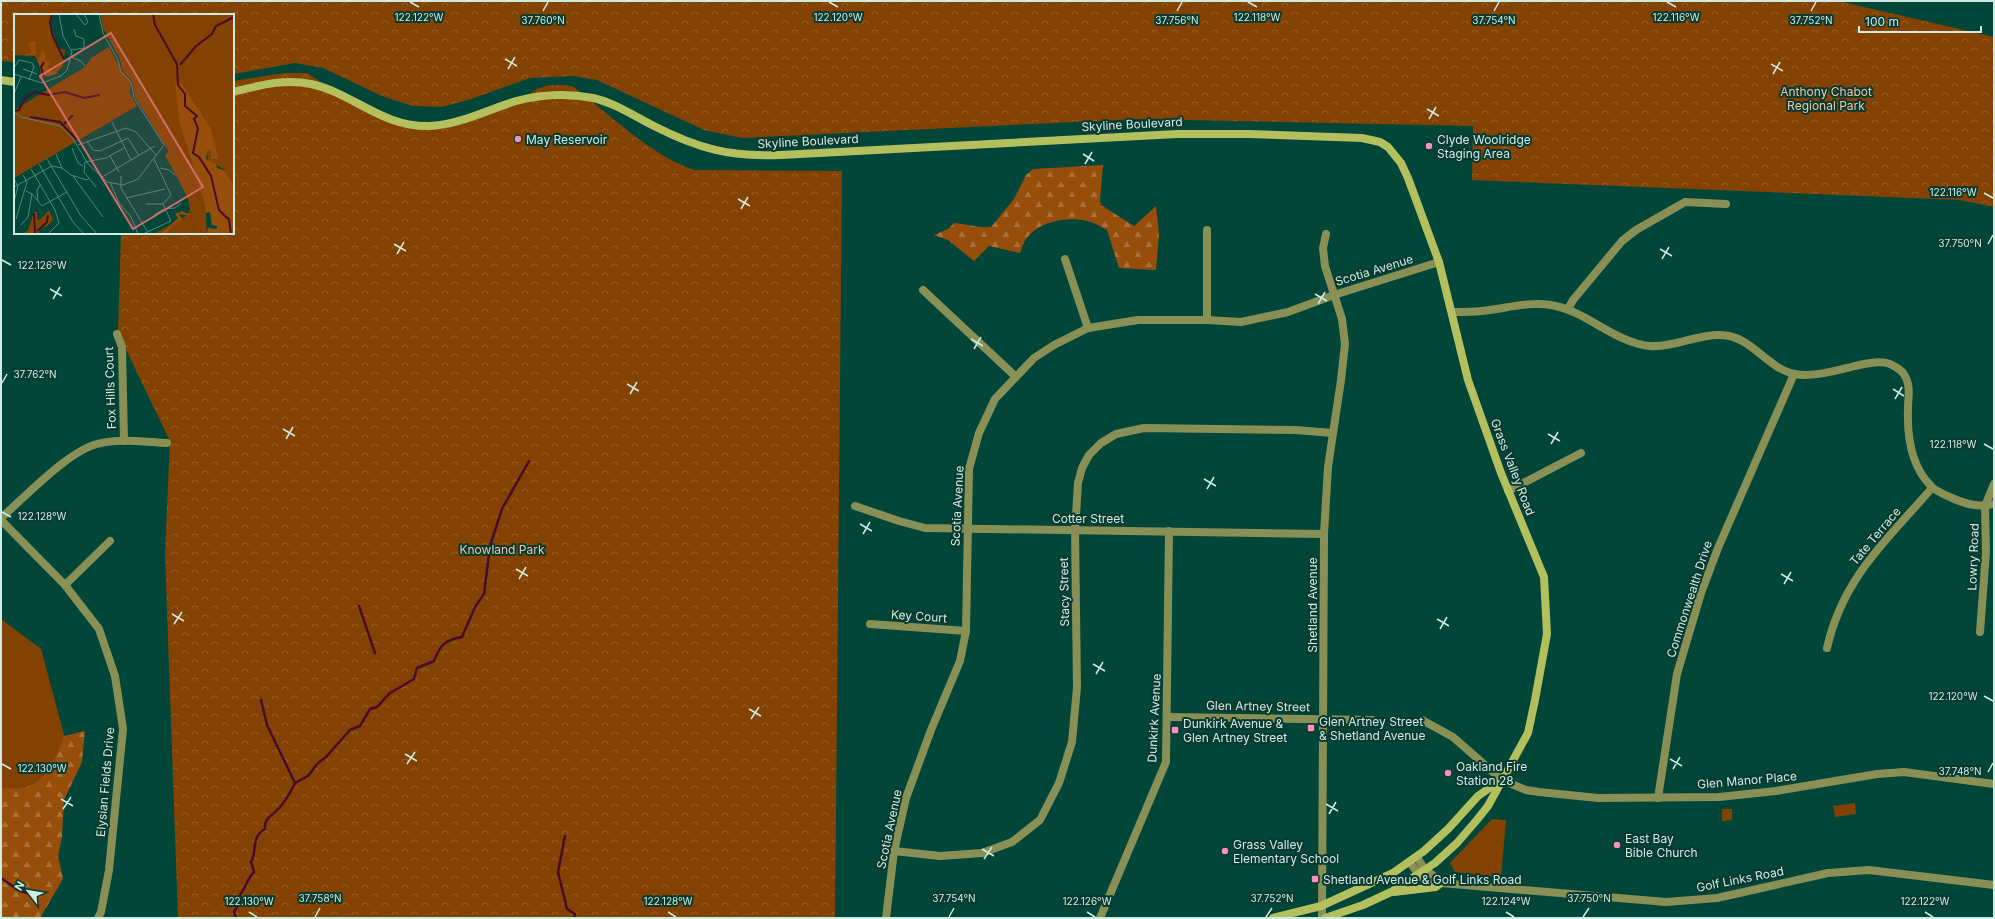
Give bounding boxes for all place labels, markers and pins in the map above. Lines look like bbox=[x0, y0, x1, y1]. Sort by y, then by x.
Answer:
place label: May Reservoir bbox=[526, 132, 608, 147]
place label: Clyde Woolridge Staging Area bbox=[1437, 132, 1531, 161]
marker: May Reservoir bbox=[513, 134, 523, 144]
marker: Clyde Woolridge Staging Area bbox=[1424, 141, 1434, 151]
place label: Glen Artney Street & Shetland Avenue bbox=[1319, 714, 1425, 743]
place label: Dunkirk Avenue & Glen Artney Street bbox=[1183, 716, 1287, 745]
marker: Glen Artney Street & Shetland Avenue bbox=[1306, 723, 1316, 733]
marker: Dunkirk Avenue & Glen Artney Street bbox=[1170, 725, 1180, 735]
place label: Oakland Fire Station 28 bbox=[1456, 759, 1527, 788]
marker: Oakland Fire Station 28 bbox=[1443, 768, 1453, 778]
place label: East Bay Bible Church bbox=[1625, 831, 1698, 860]
place label: Grass Valley Elementary School bbox=[1233, 837, 1339, 866]
marker: East Bay Bible Church bbox=[1612, 840, 1622, 850]
marker: Grass Valley Elementary School bbox=[1220, 846, 1230, 856]
place label: Shetland Avenue & Golf Links Road bbox=[1323, 872, 1522, 887]
marker: Shetland Avenue & Golf Links Road bbox=[1310, 874, 1320, 884]

